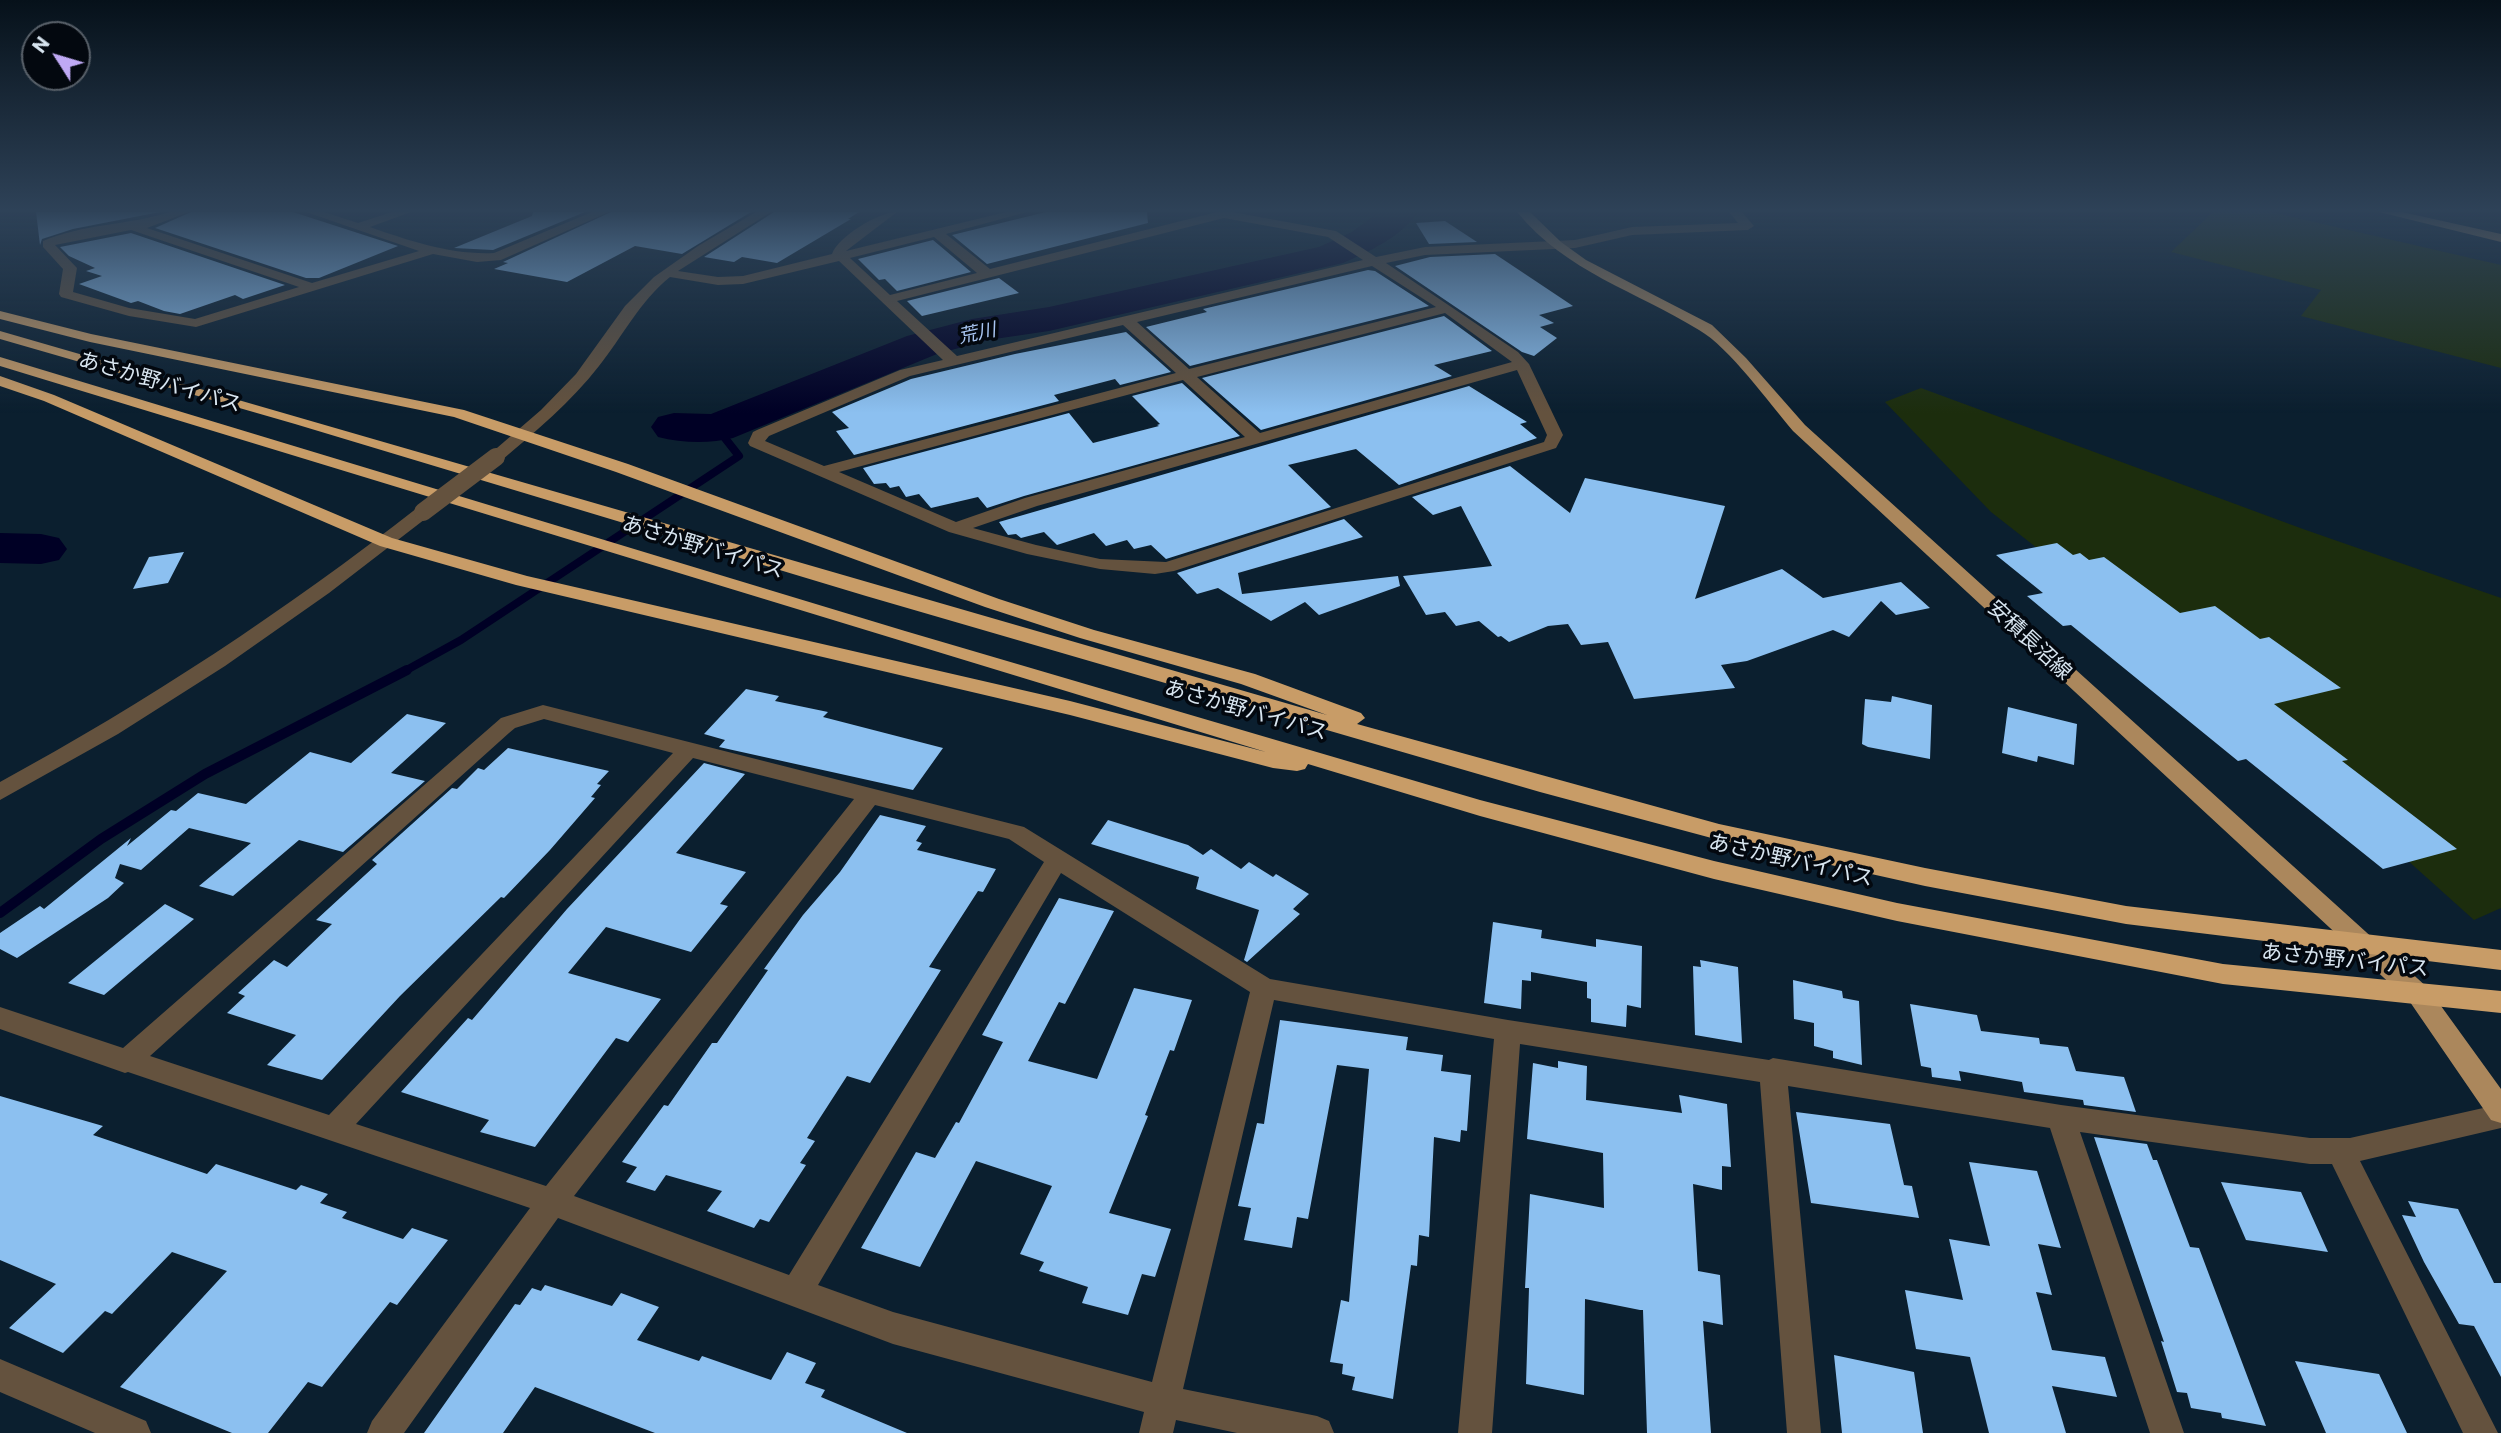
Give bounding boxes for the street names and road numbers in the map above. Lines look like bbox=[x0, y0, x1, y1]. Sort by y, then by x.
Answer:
street label: あさか野バイパス bbox=[76, 347, 244, 417]
street label: あさか野バイパス bbox=[619, 510, 787, 584]
street label: 安積長沼線 bbox=[1983, 595, 2077, 685]
street label: あさか野バイパス bbox=[1162, 675, 1330, 745]
street label: あさか野バイパス bbox=[1706, 829, 1876, 891]
street label: あさか野バイパス bbox=[2260, 939, 2430, 981]

